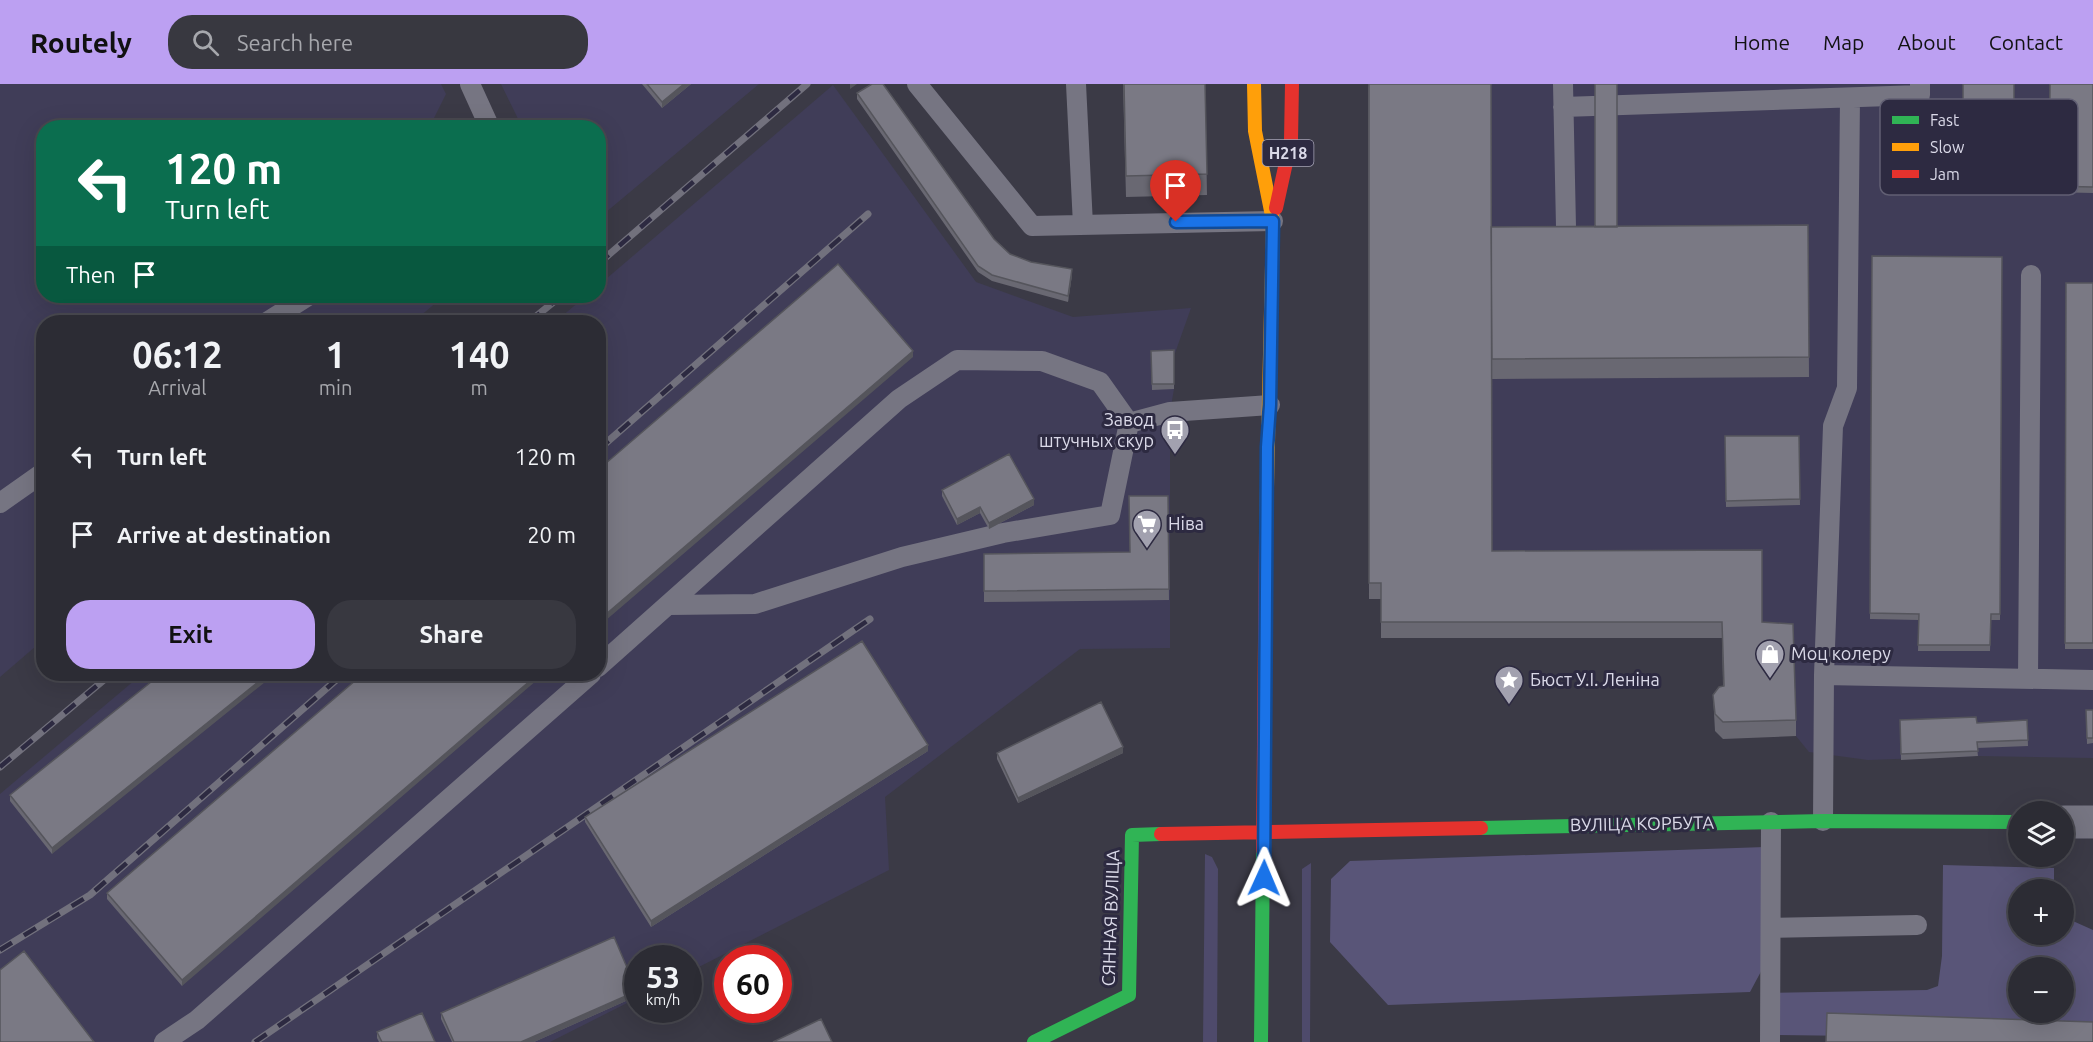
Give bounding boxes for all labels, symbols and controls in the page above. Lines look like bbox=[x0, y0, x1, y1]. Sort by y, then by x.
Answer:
search box bbox=[168, 15, 588, 69]
icon: search bbox=[189, 26, 222, 59]
text: Routely bbox=[30, 27, 132, 58]
text: Search here bbox=[237, 30, 353, 55]
text: Home bbox=[1733, 30, 1790, 54]
text: Map bbox=[1823, 30, 1864, 54]
text: About bbox=[1897, 30, 1956, 54]
text: Contact bbox=[1989, 30, 2063, 54]
legend bbox=[1880, 99, 2078, 195]
text: Fast bbox=[1930, 111, 1960, 129]
text: Slow bbox=[1930, 138, 1965, 156]
road number: Н218 bbox=[1262, 140, 1314, 166]
icon: left bbox=[66, 144, 144, 222]
text: 120 m bbox=[165, 145, 282, 192]
pin bbox=[1150, 160, 1201, 222]
text: Jam bbox=[1930, 165, 1960, 183]
icon: arrive bbox=[1159, 169, 1192, 202]
text: Turn left bbox=[165, 194, 269, 224]
icon: arrive bbox=[128, 258, 161, 291]
text: Then bbox=[66, 262, 116, 287]
text: 06:12 bbox=[132, 334, 222, 375]
text: 1 bbox=[325, 334, 346, 375]
text: 140 bbox=[449, 334, 510, 375]
text: Arrival bbox=[148, 376, 207, 399]
text: min bbox=[319, 376, 352, 399]
text: m bbox=[471, 376, 488, 399]
place label: Завод штучных скур bbox=[1039, 409, 1154, 450]
bus stop icon: Завод штучных скур bbox=[1159, 414, 1191, 456]
icon: left bbox=[66, 440, 99, 473]
text: Turn left bbox=[117, 444, 207, 469]
text: 120 m bbox=[515, 444, 576, 469]
supermarket icon: Ніва bbox=[1131, 508, 1163, 550]
place label: Ніва bbox=[1168, 513, 1204, 533]
icon: arrive bbox=[66, 518, 99, 551]
text: Arrive at destination bbox=[117, 522, 331, 547]
text: 20 m bbox=[527, 522, 576, 547]
button: Exit bbox=[66, 600, 315, 669]
button: Share bbox=[327, 600, 576, 669]
shop icon: Моц колеру bbox=[1754, 638, 1786, 680]
place label: Моц колеру bbox=[1791, 643, 1891, 663]
place icon: Бюст У.І. Леніна bbox=[1493, 664, 1525, 706]
place label: Бюст У.І. Леніна bbox=[1530, 669, 1660, 689]
map controls bbox=[2008, 801, 2074, 1023]
button: layers bbox=[2008, 801, 2074, 867]
street label: ВУЛІЦА КОРБУТА bbox=[1570, 812, 1714, 834]
position arrow bbox=[1232, 846, 1296, 910]
street label: СЯННАЯ ВУЛІЦА bbox=[1098, 849, 1122, 987]
button: + bbox=[2008, 879, 2074, 945]
speed limit sign: 60 bbox=[714, 945, 792, 1023]
button: − bbox=[2008, 957, 2074, 1023]
text: 53 bbox=[646, 960, 680, 994]
text: km/h bbox=[646, 991, 680, 1008]

